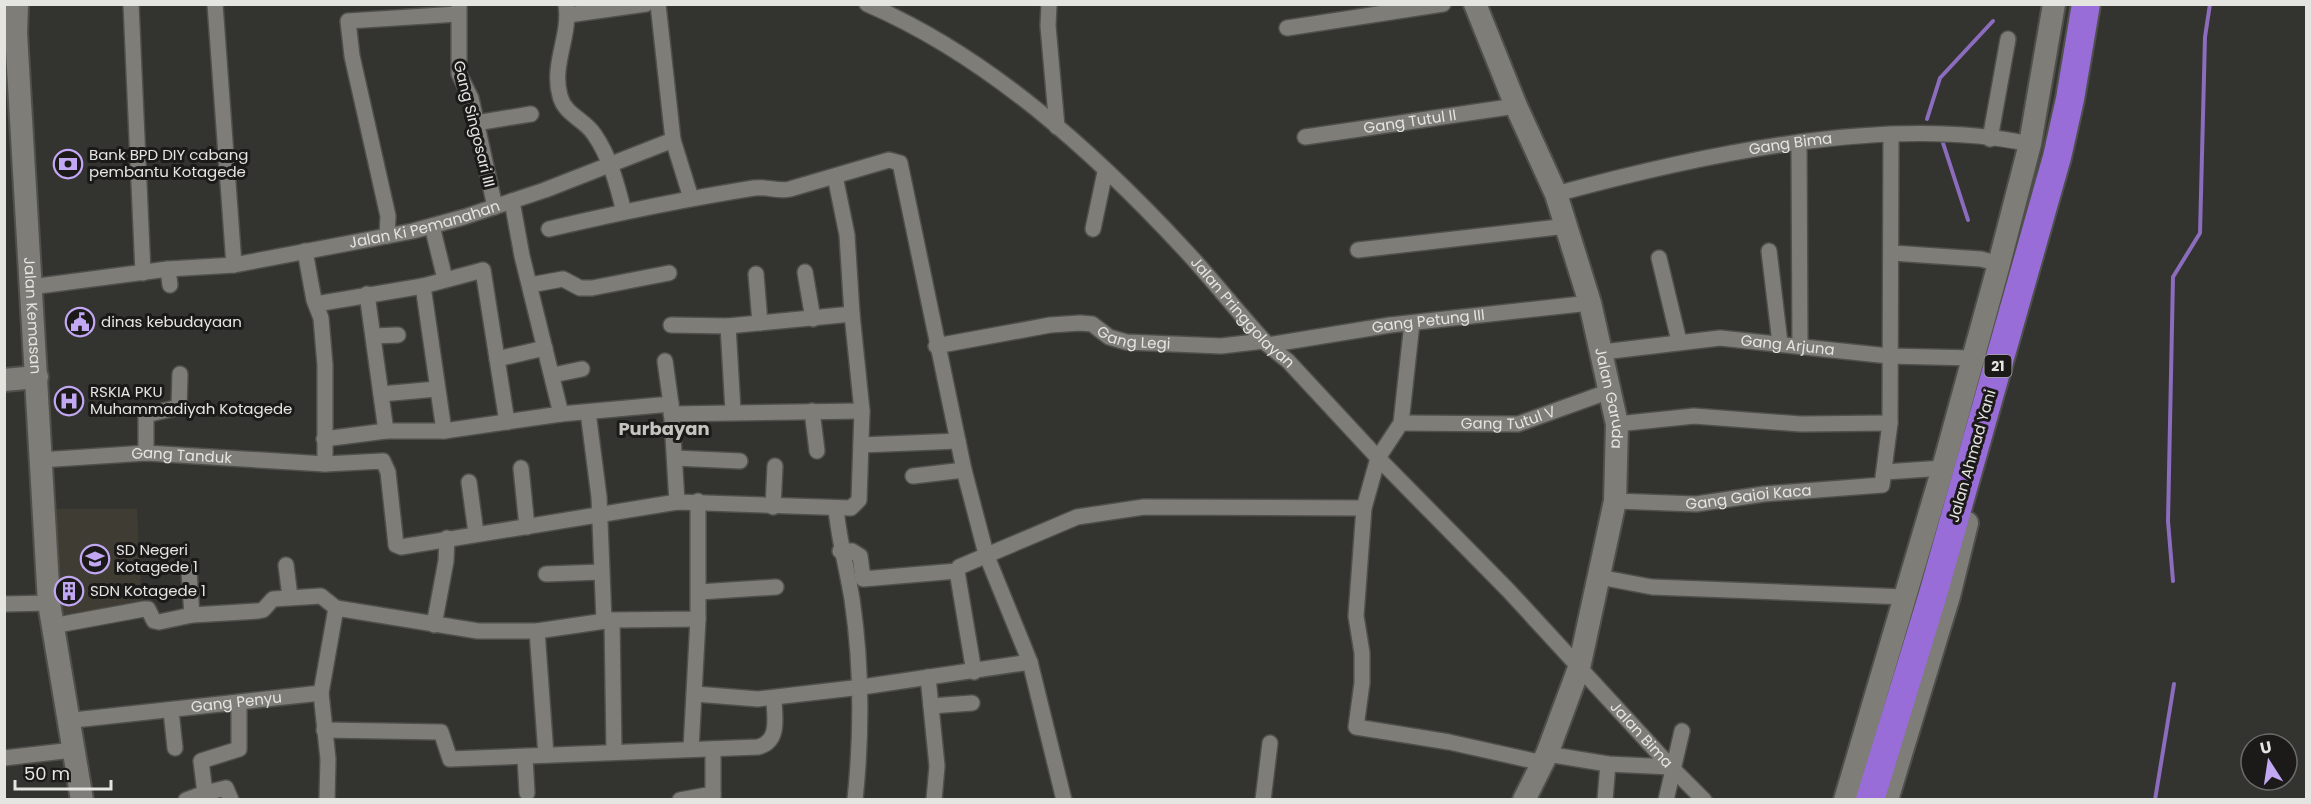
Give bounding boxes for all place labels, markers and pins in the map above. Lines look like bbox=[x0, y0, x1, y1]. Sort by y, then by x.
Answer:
place label: Bank BPD DIY cabang pembantu Kotagede bbox=[89, 144, 248, 182]
bank icon: Bank BPD DIY cabang pembantu Kotagede bbox=[52, 148, 84, 180]
public building icon: dinas kebudayaan bbox=[64, 306, 96, 338]
place label: dinas kebudayaan bbox=[101, 311, 242, 332]
place label: RSKIA PKU Muhammadiyah Kotagede bbox=[90, 381, 292, 419]
hospital icon: RSKIA PKU Muhammadiyah Kotagede bbox=[53, 385, 85, 417]
place label: SD Negeri Kotagede 1 bbox=[116, 539, 198, 577]
school or university icon: SD Negeri Kotagede 1 bbox=[79, 543, 111, 575]
building icon: SDN Kotagede 1 bbox=[53, 575, 85, 607]
place label: SDN Kotagede 1 bbox=[90, 580, 206, 601]

